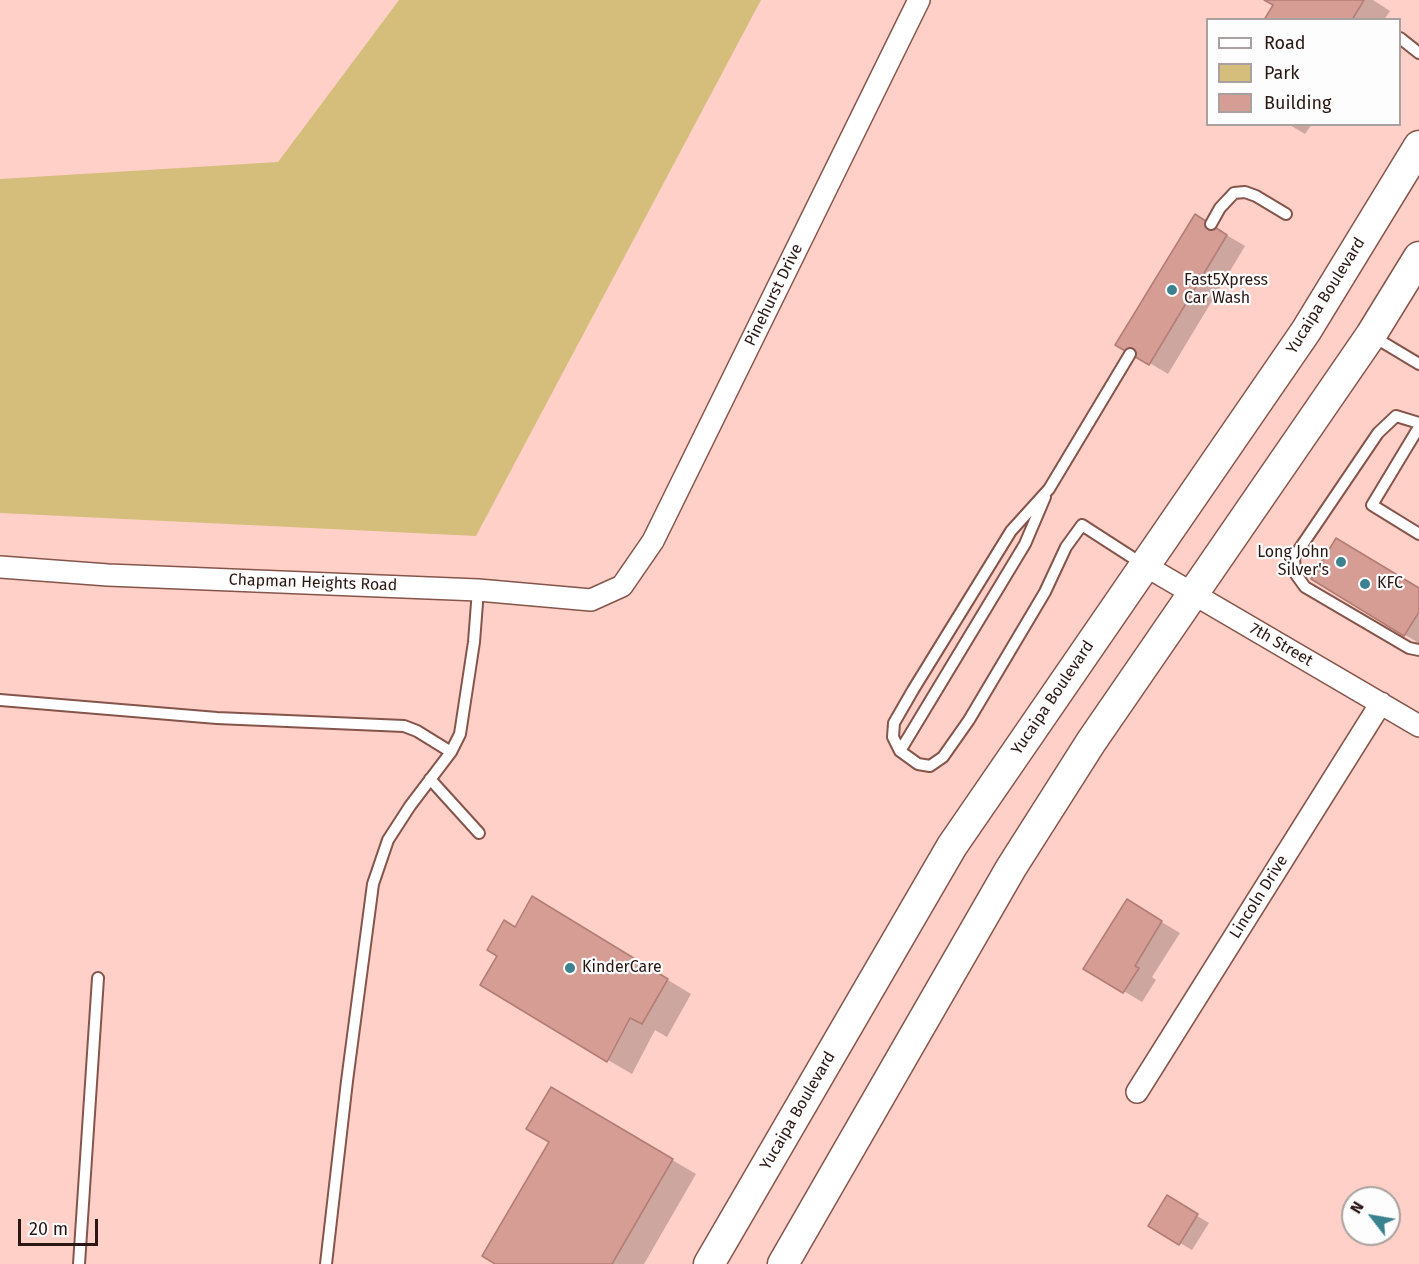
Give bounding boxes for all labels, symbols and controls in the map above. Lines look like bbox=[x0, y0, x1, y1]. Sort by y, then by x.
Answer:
legend bbox=[1206, 18, 1401, 126]
text: Road bbox=[1264, 32, 1306, 54]
text: Park bbox=[1264, 62, 1299, 84]
text: Building bbox=[1264, 92, 1331, 114]
street label: Yucaipa Boulevard bbox=[1282, 234, 1370, 358]
street label: Pinehurst Drive bbox=[741, 241, 807, 349]
place label: Fast5Xpress Car Wash bbox=[1184, 271, 1268, 309]
marker: Fast5Xpress Car Wash bbox=[1165, 283, 1179, 297]
place label: Long John Silver's bbox=[1257, 543, 1329, 581]
marker: Long John Silver's bbox=[1334, 555, 1348, 569]
street label: Chapman Heights Road bbox=[228, 570, 398, 596]
place label: KFC bbox=[1377, 574, 1403, 594]
marker: KFC bbox=[1358, 577, 1372, 591]
street label: 7th Street bbox=[1246, 619, 1316, 671]
street label: Yucaipa Boulevard bbox=[1008, 637, 1098, 759]
street label: Lincoln Drive bbox=[1226, 852, 1292, 942]
place label: KinderCare bbox=[582, 958, 662, 978]
marker: KinderCare bbox=[563, 961, 577, 975]
street label: Yucaipa Boulevard bbox=[756, 1048, 840, 1174]
north arrow bbox=[1341, 1186, 1401, 1246]
text: N bbox=[1346, 1198, 1368, 1217]
scale bar bbox=[21, 1207, 100, 1245]
text: 20 m bbox=[29, 1218, 68, 1240]

